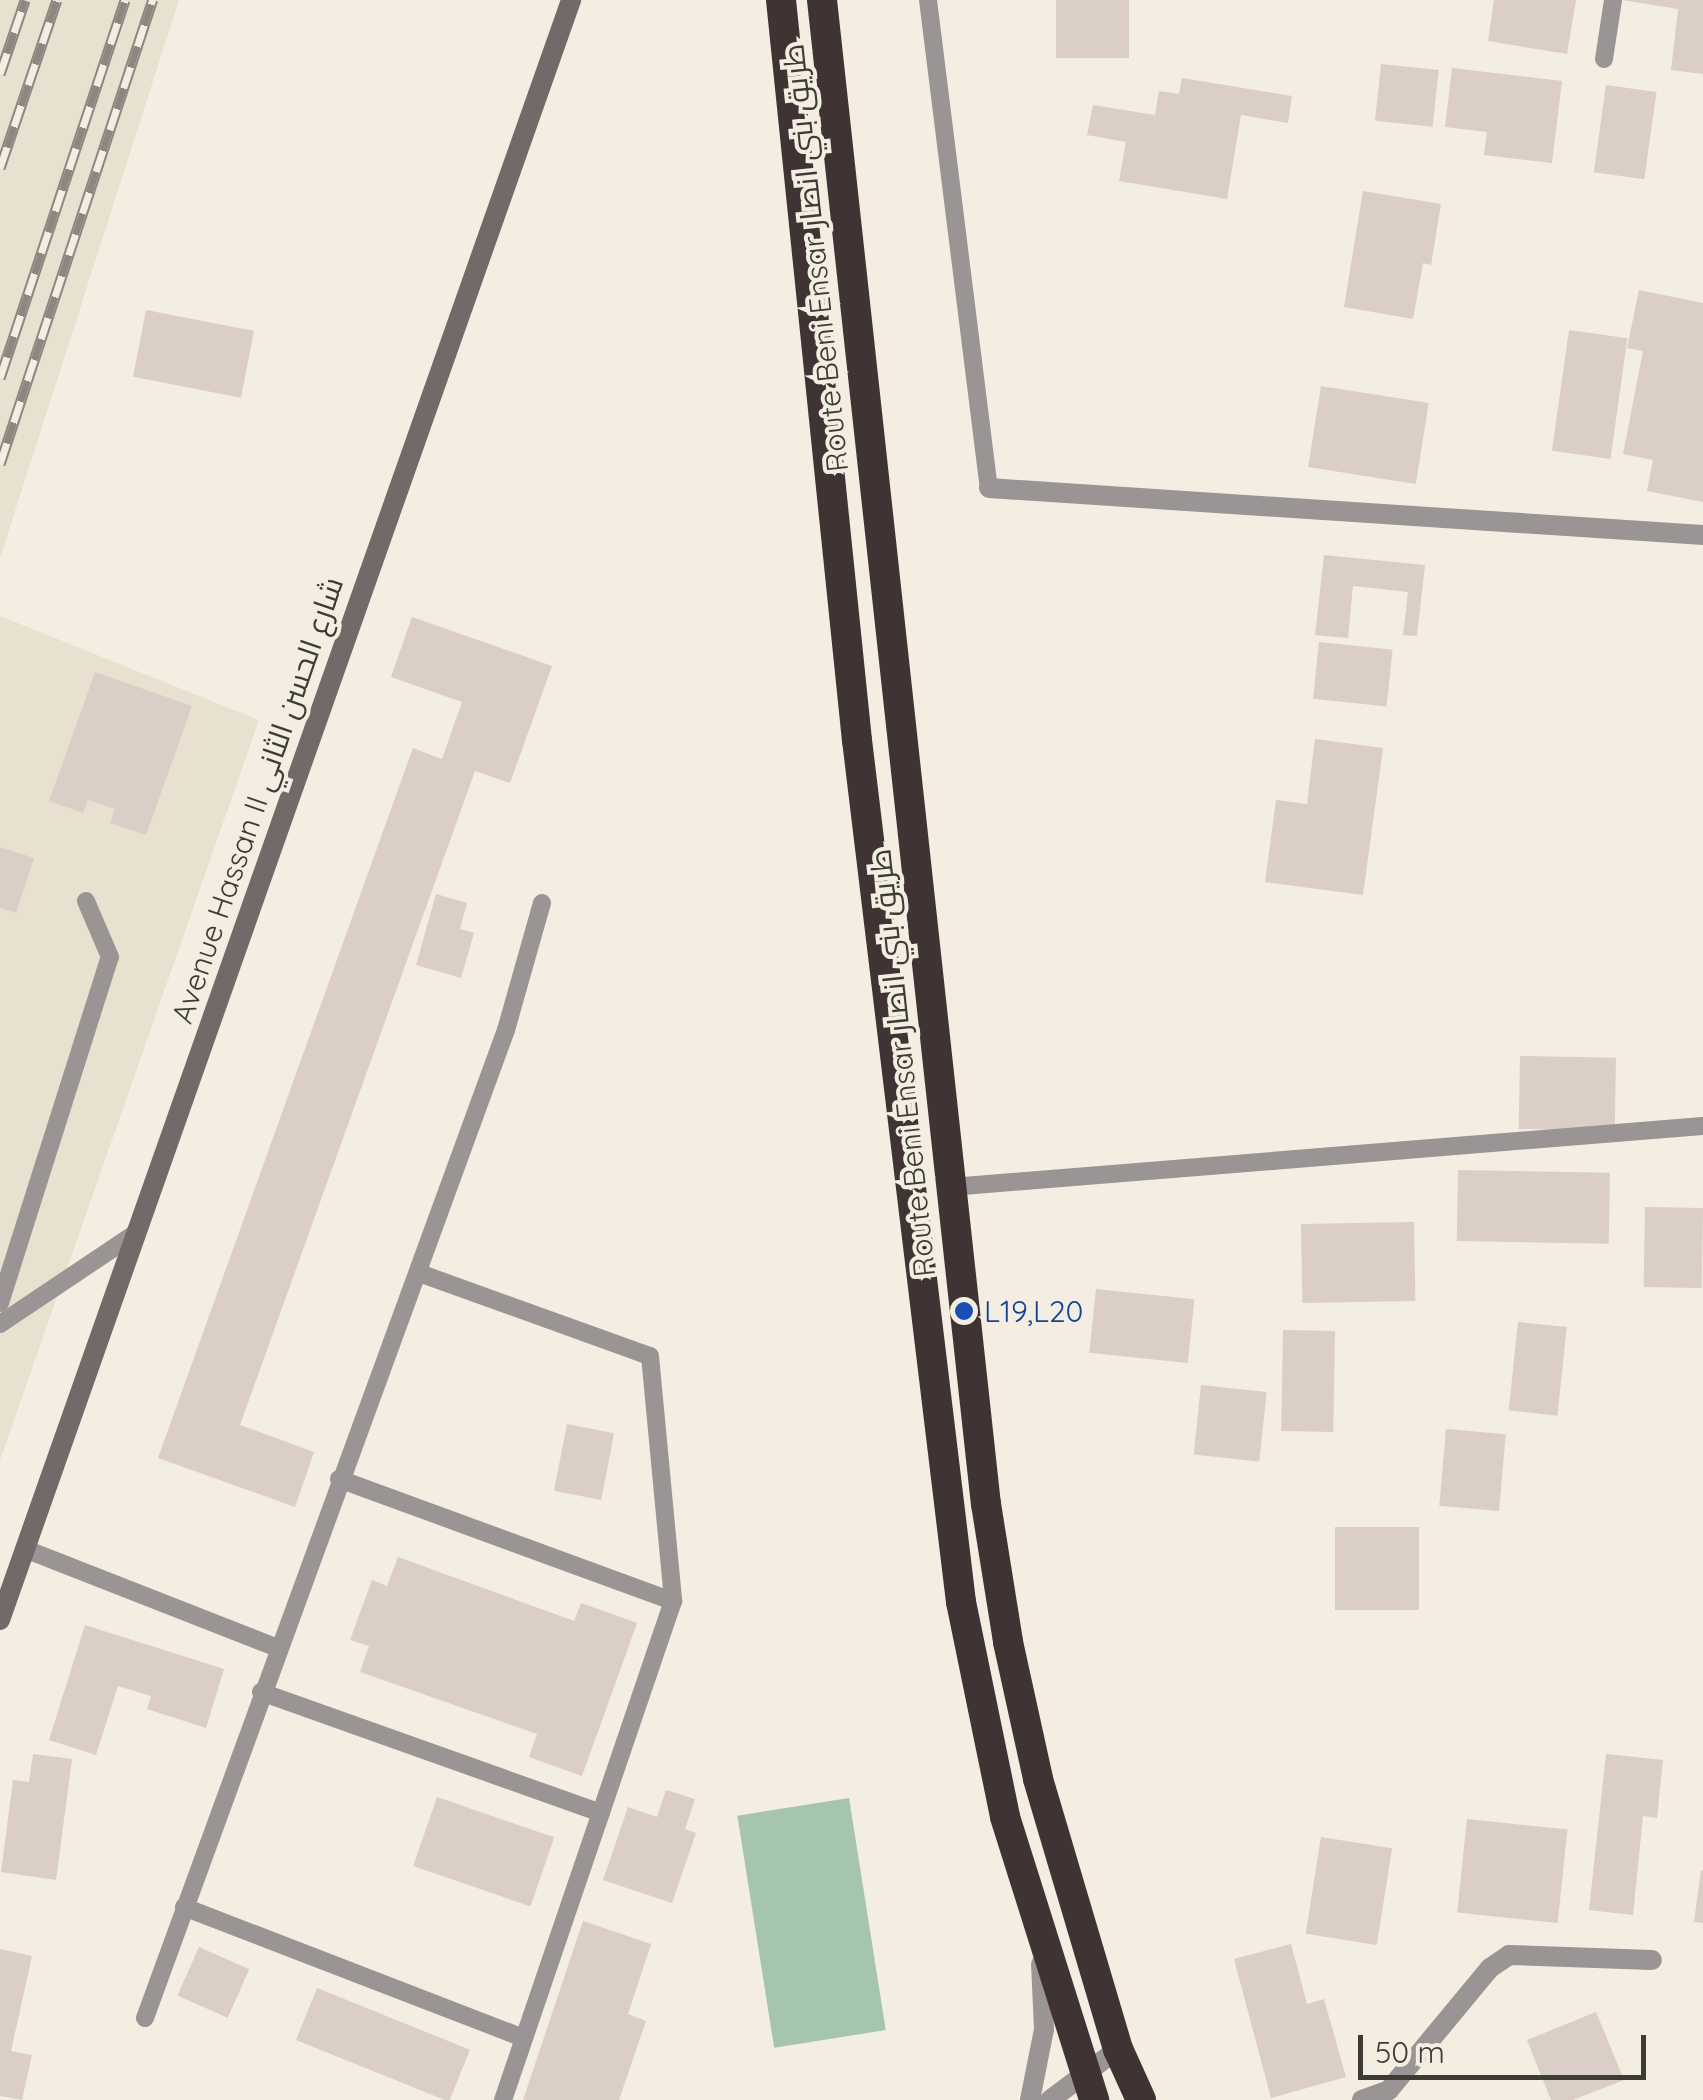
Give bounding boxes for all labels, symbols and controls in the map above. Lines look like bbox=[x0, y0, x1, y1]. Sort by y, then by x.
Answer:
street label: Route Beni Ensar طريق بني انصار bbox=[775, 42, 855, 474]
street label: Avenue Hassan II شارع الحسن الثاني bbox=[164, 572, 350, 1028]
street label: Route Beni Ensar طريق بني انصار bbox=[862, 847, 942, 1279]
place label: L19,L20 bbox=[984, 1293, 1083, 1329]
marker: L19,L20 bbox=[953, 1300, 975, 1322]
scale bar bbox=[1363, 2015, 1650, 2077]
text: 50 m bbox=[1375, 2033, 1445, 2071]

